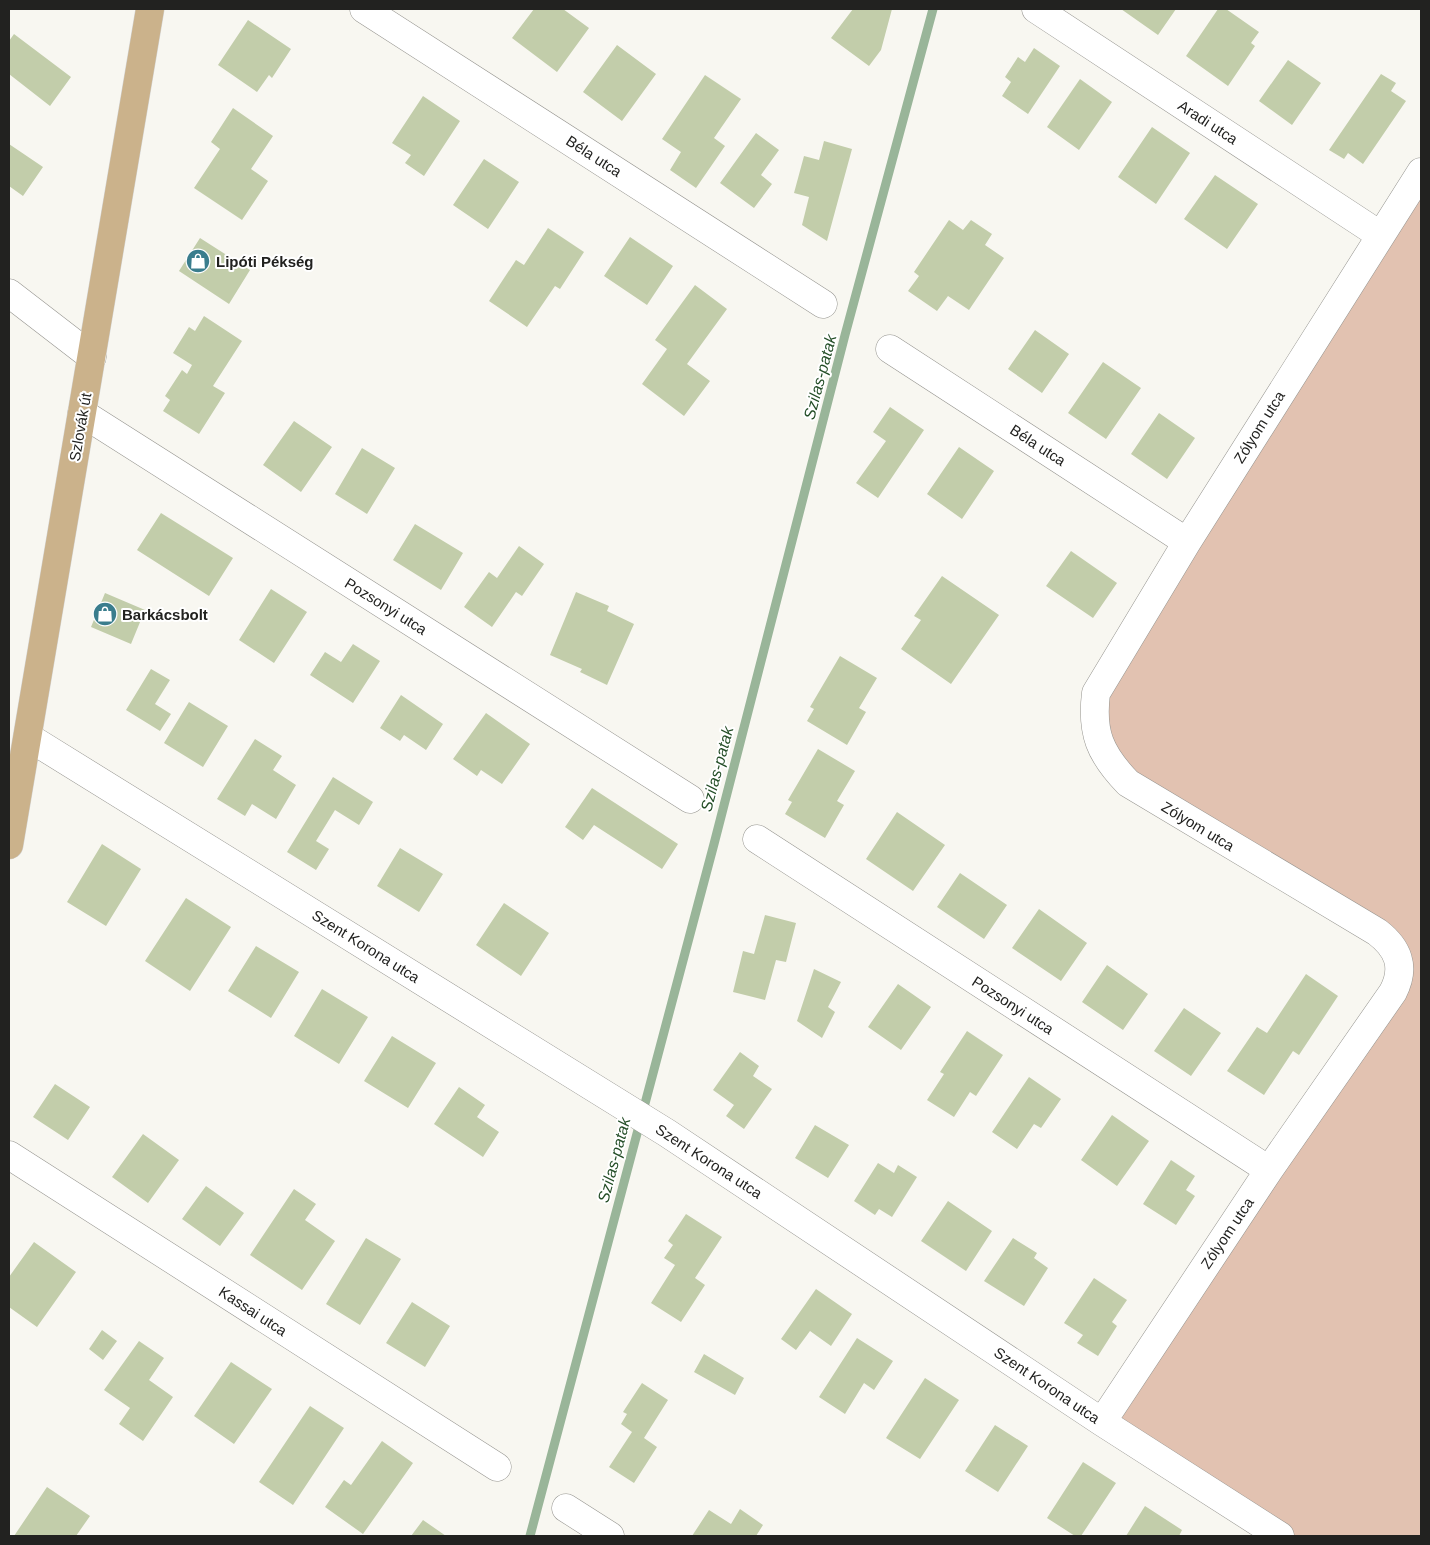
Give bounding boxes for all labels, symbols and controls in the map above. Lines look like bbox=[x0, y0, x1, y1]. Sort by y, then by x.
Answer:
street label: Aradi utca bbox=[1175, 96, 1241, 148]
street label: Béla utca bbox=[563, 132, 625, 181]
shop icon: Lipóti Pékség bbox=[185, 248, 211, 274]
place label: Lipóti Pékség bbox=[216, 253, 314, 270]
water label: Szilas-patak bbox=[801, 332, 840, 421]
street label: Zólyom utca bbox=[1230, 387, 1288, 466]
street label: Szlovák út bbox=[66, 391, 95, 463]
street label: Béla utca bbox=[1007, 421, 1069, 470]
street label: Pozsonyi utca bbox=[342, 574, 431, 638]
shop icon: Barkácsbolt bbox=[92, 601, 118, 627]
place label: Barkácsbolt bbox=[122, 606, 208, 623]
water label: Szilas-patak bbox=[698, 724, 737, 813]
street label: Zólyom utca bbox=[1159, 798, 1238, 855]
street label: Szent Korona utca bbox=[309, 906, 423, 986]
street label: Pozsonyi utca bbox=[969, 972, 1057, 1038]
water label: Szilas-patak bbox=[595, 1115, 634, 1204]
street label: Szent Korona utca bbox=[653, 1120, 766, 1202]
street label: Zólyom utca bbox=[1197, 1194, 1257, 1272]
street label: Kassai utca bbox=[216, 1283, 291, 1340]
street label: Szent Korona utca bbox=[991, 1343, 1103, 1427]

